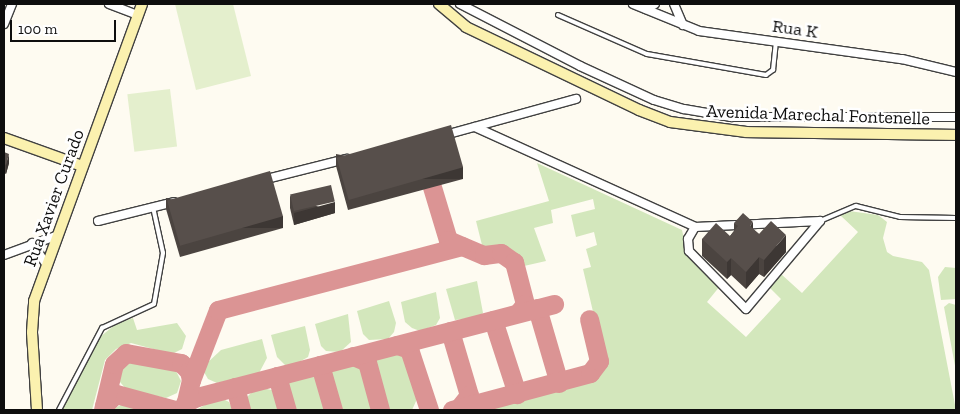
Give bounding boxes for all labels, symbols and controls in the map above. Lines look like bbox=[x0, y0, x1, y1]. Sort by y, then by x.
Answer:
scale bar bbox=[12, 10, 119, 42]
street label: Rua K bbox=[771, 15, 819, 43]
text: 100 m bbox=[18, 20, 57, 38]
street label: Avenida Marechal Fontenelle bbox=[706, 100, 930, 130]
street label: Rua Xavier Curado bbox=[19, 126, 89, 270]

